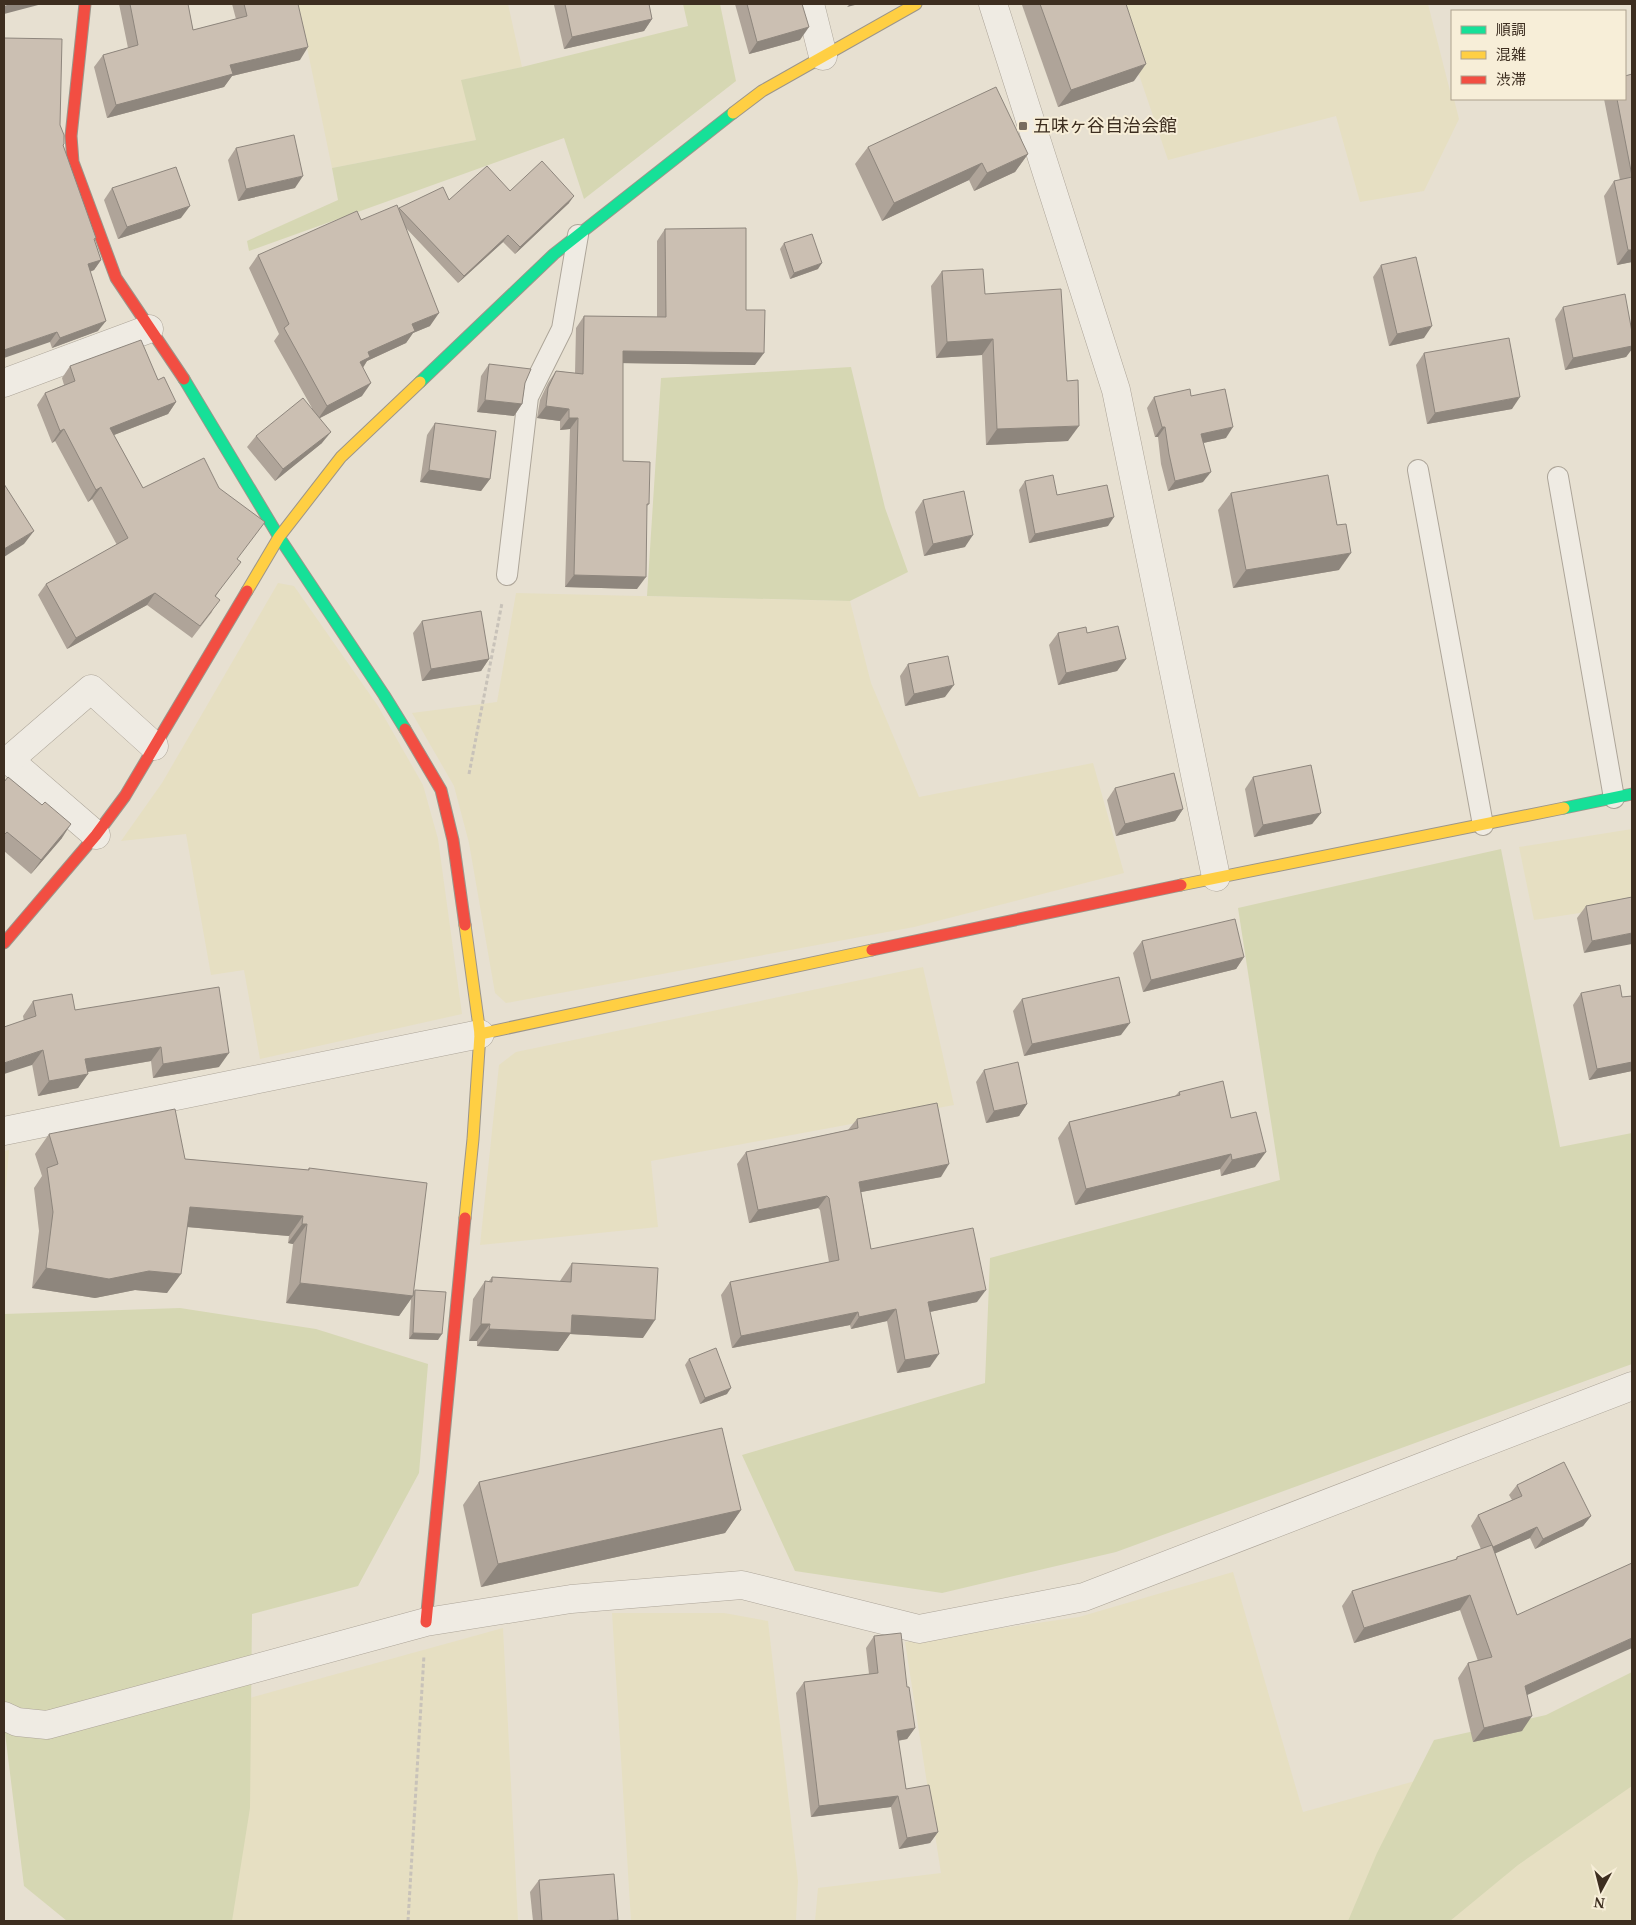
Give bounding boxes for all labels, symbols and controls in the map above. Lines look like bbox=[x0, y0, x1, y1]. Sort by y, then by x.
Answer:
legend bbox=[1451, 10, 1626, 100]
text: 順調 bbox=[1496, 19, 1526, 39]
text: 混雑 bbox=[1496, 44, 1526, 64]
text: 渋滞 bbox=[1496, 69, 1526, 89]
place label: 五味ヶ谷自治会館 bbox=[1033, 113, 1177, 137]
marker: 五味ヶ谷自治会館 bbox=[1017, 120, 1029, 132]
north arrow bbox=[1576, 1865, 1626, 1915]
text: N bbox=[1593, 1893, 1606, 1914]

